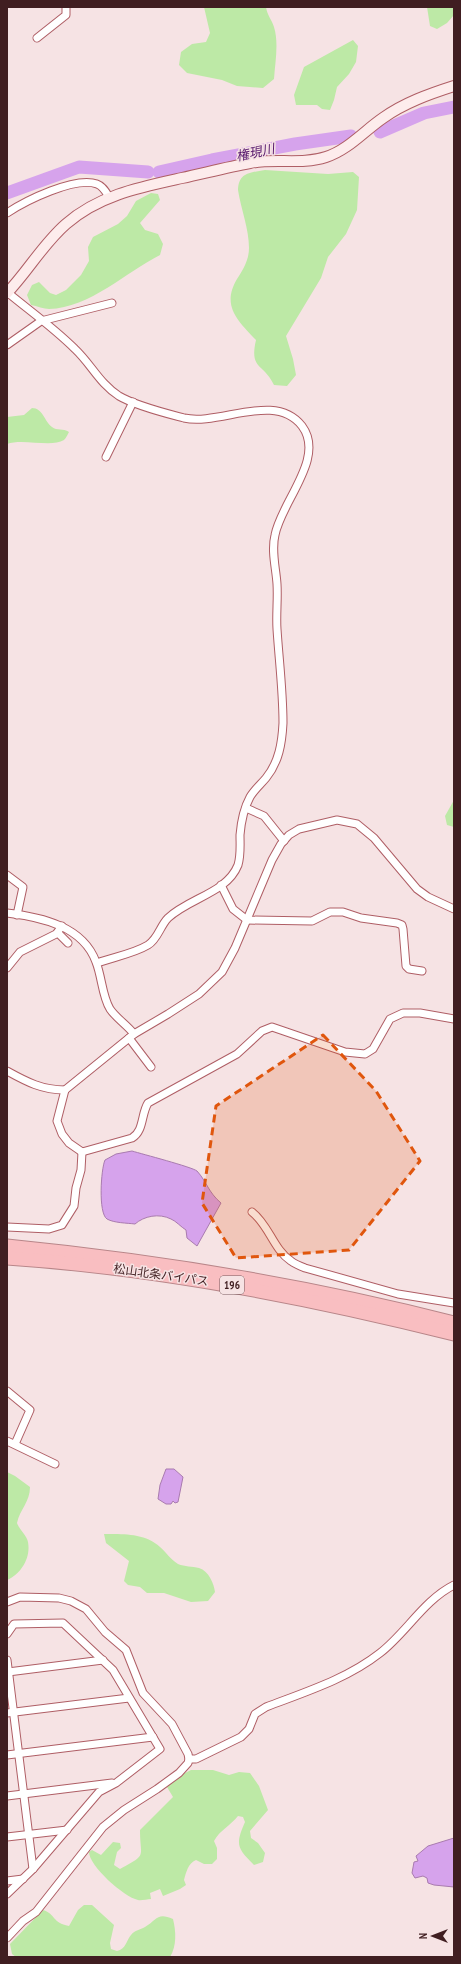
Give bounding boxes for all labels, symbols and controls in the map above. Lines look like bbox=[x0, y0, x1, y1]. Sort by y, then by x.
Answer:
water label: 権現川 bbox=[234, 140, 278, 165]
street label: 松山北条バイパス bbox=[113, 1260, 210, 1289]
road number: 196 bbox=[220, 1276, 244, 1294]
north arrow bbox=[413, 1916, 453, 1956]
text: N bbox=[416, 1933, 430, 1939]

